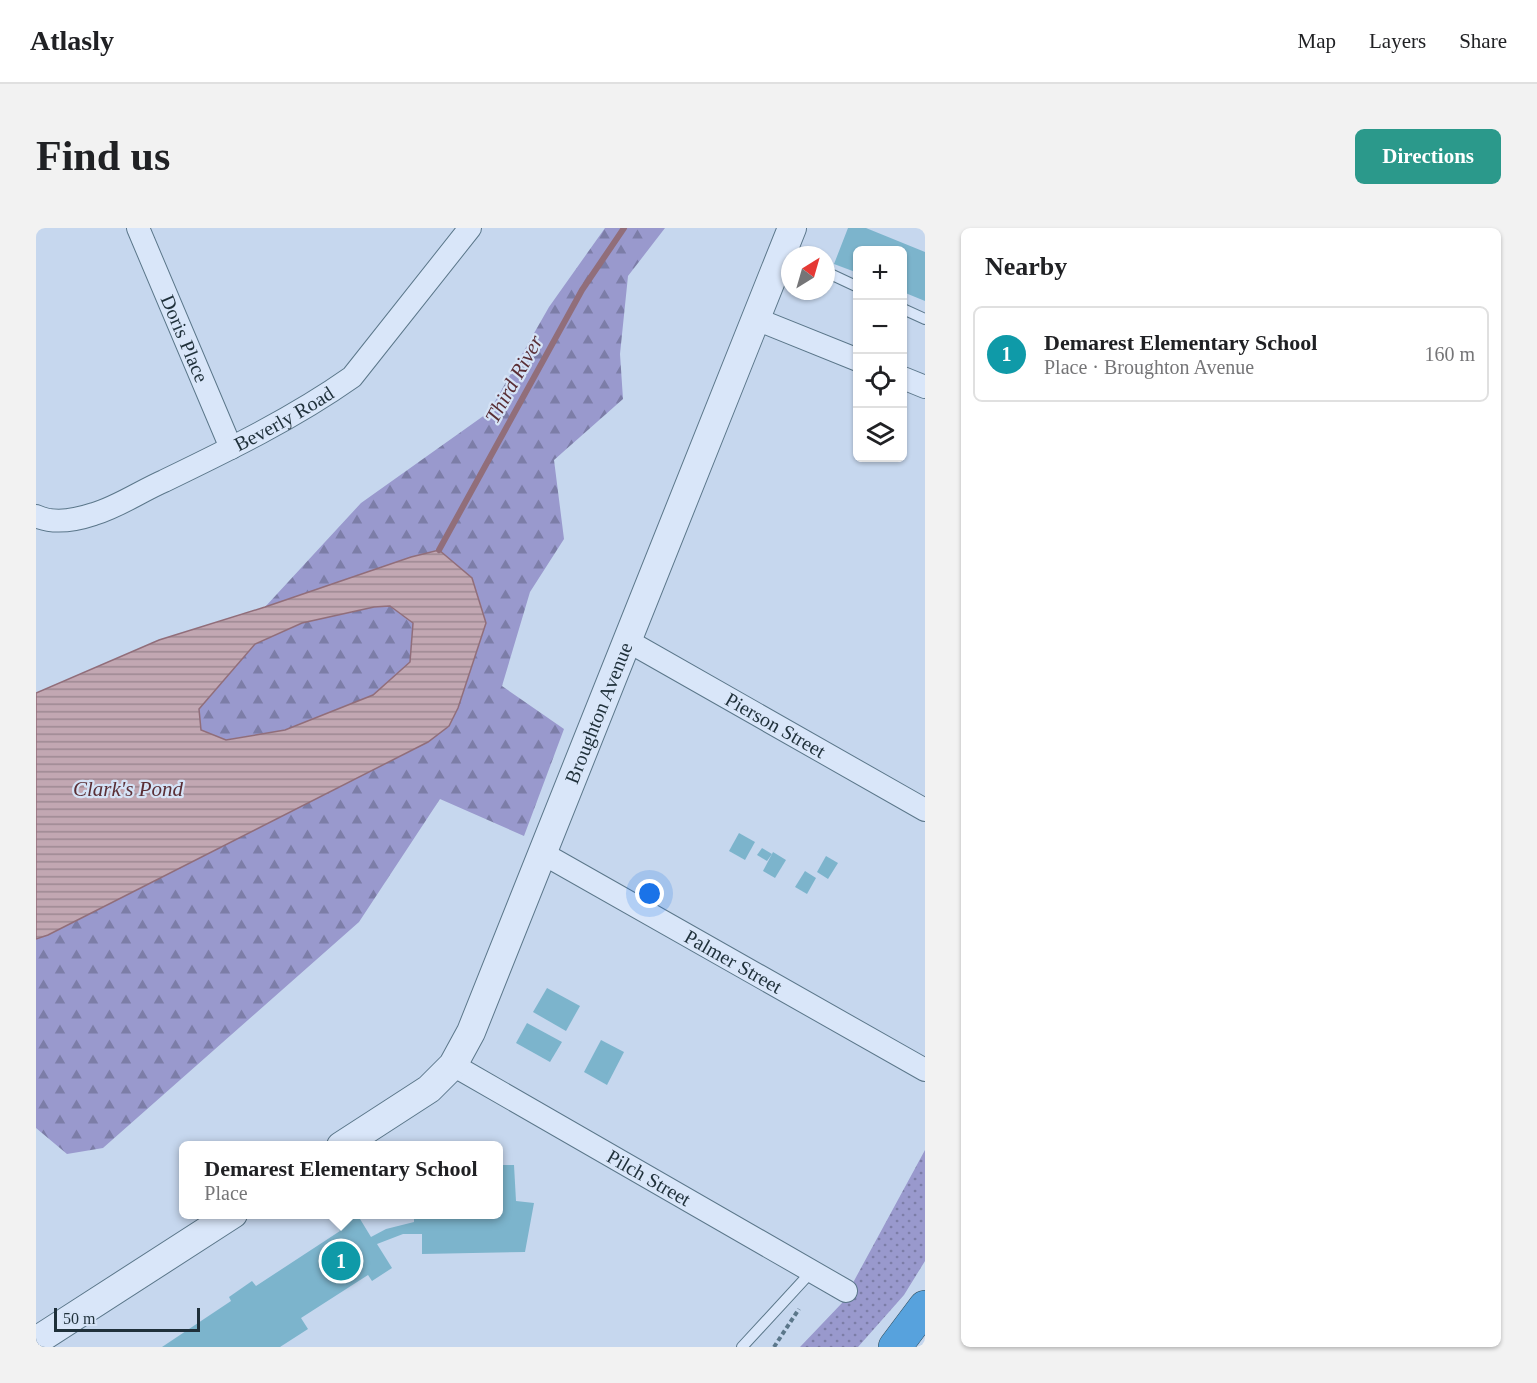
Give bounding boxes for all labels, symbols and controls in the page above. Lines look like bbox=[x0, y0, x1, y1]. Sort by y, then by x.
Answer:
text: Atlasly bbox=[30, 25, 114, 56]
text: Map bbox=[1298, 29, 1336, 53]
text: Layers bbox=[1369, 29, 1426, 53]
text: Share bbox=[1459, 29, 1507, 53]
button: Directions bbox=[1355, 129, 1501, 184]
text: Find us bbox=[36, 133, 170, 179]
north arrow bbox=[781, 246, 835, 300]
map controls bbox=[853, 246, 907, 462]
button: + bbox=[853, 246, 907, 300]
text: Nearby bbox=[985, 252, 1067, 281]
street label: Doris Place bbox=[157, 291, 213, 386]
button: − bbox=[853, 300, 907, 354]
water label: Third River bbox=[480, 330, 548, 427]
text: Demarest Elementary School bbox=[1044, 330, 1317, 355]
text: 1 bbox=[1002, 343, 1012, 365]
text: 160 m bbox=[1424, 343, 1475, 365]
button: locate bbox=[853, 354, 907, 408]
text: Place · Broughton Avenue bbox=[1044, 356, 1254, 378]
street label: Beverly Road bbox=[231, 382, 338, 455]
button: layers bbox=[853, 408, 907, 462]
street label: Broughton Avenue bbox=[560, 639, 637, 787]
street label: Pierson Street bbox=[722, 688, 830, 762]
water label: Clark's Pond bbox=[73, 777, 184, 801]
your location bbox=[635, 879, 664, 908]
street label: Palmer Street bbox=[681, 925, 786, 998]
popup bbox=[179, 1141, 503, 1219]
street label: Pilch Street bbox=[603, 1145, 695, 1211]
text: Demarest Elementary School bbox=[204, 1156, 478, 1181]
text: Place bbox=[204, 1182, 248, 1204]
pin: 1 bbox=[322, 1238, 360, 1284]
scale bar bbox=[54, 1305, 200, 1332]
text: 50 m bbox=[63, 1310, 95, 1327]

